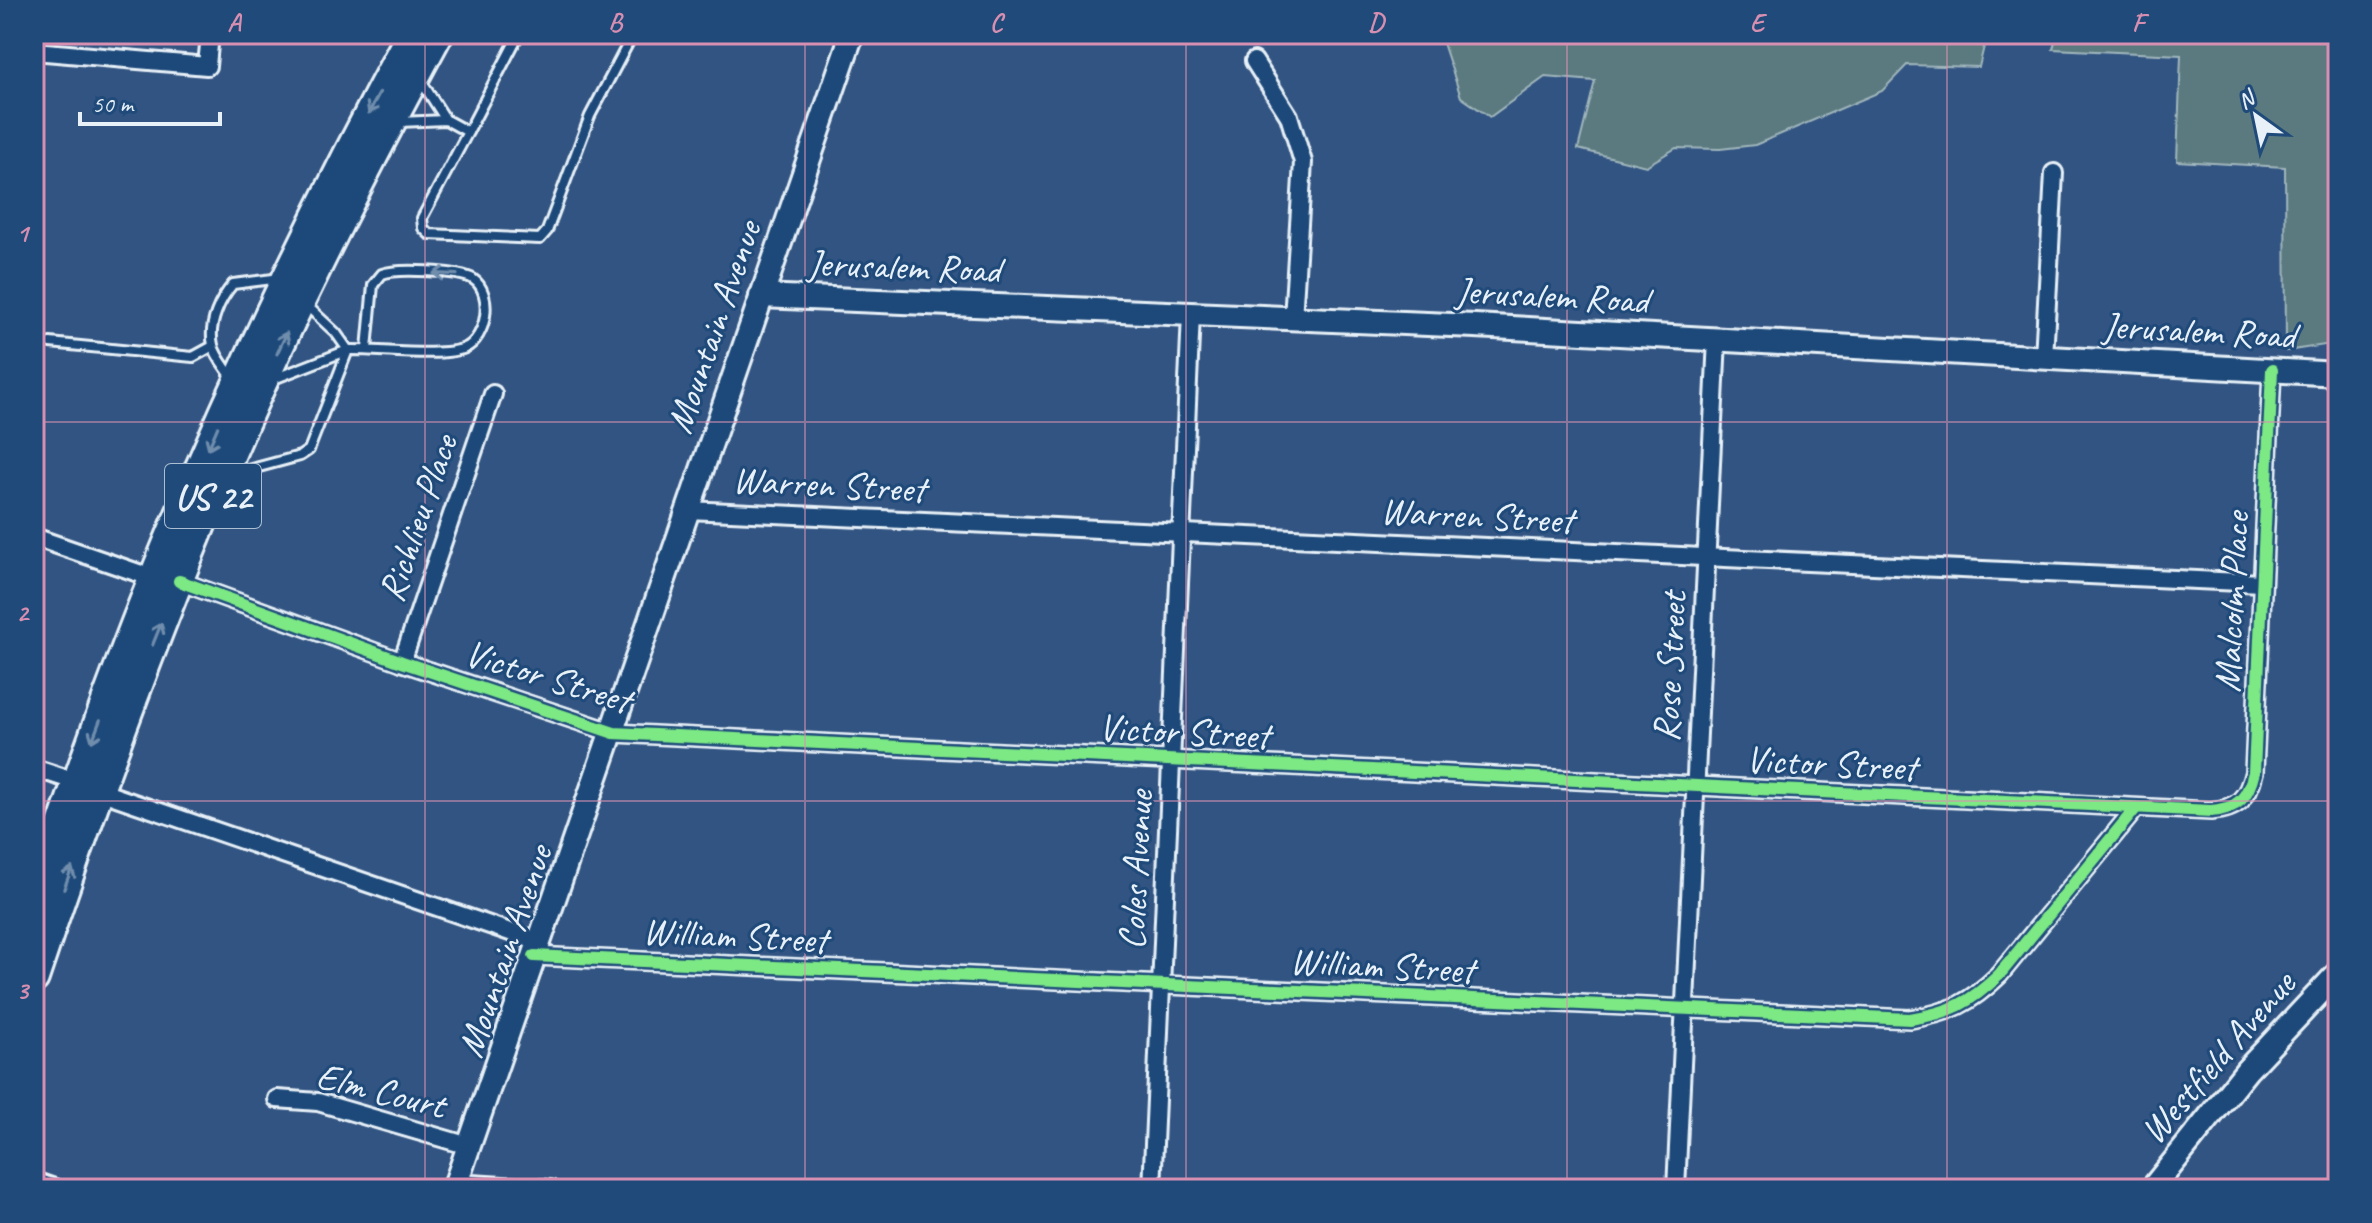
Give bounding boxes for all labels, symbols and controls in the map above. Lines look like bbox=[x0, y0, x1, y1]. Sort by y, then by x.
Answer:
text: A bbox=[227, 6, 242, 39]
text: B bbox=[608, 6, 624, 39]
text: C bbox=[990, 6, 1006, 39]
text: D bbox=[1368, 6, 1386, 39]
text: E bbox=[1750, 6, 1768, 39]
text: F bbox=[2132, 6, 2150, 39]
scale bar bbox=[80, 76, 220, 126]
north arrow bbox=[2216, 76, 2296, 156]
text: N bbox=[2232, 83, 2262, 116]
text: 50 m bbox=[92, 89, 135, 119]
one-way arrow bbox=[366, 91, 382, 114]
street label: Mountain Avenue bbox=[655, 213, 772, 439]
text: 1 bbox=[16, 217, 31, 250]
street label: Jerusalem Road bbox=[805, 240, 1007, 294]
one-way arrow bbox=[432, 266, 459, 281]
street label: Jerusalem Road bbox=[1452, 267, 1656, 324]
street label: Jerusalem Road bbox=[2099, 302, 2303, 359]
one-way arrow bbox=[275, 331, 290, 356]
one-way arrow bbox=[204, 425, 219, 450]
street label: Richlieu Place bbox=[367, 426, 469, 607]
street label: Warren Street bbox=[732, 456, 932, 513]
road number: US 22 bbox=[165, 464, 261, 528]
street label: Warren Street bbox=[1380, 487, 1580, 544]
street label: Malcolm Place bbox=[2203, 508, 2260, 693]
street label: Rose Street bbox=[1642, 588, 1697, 743]
text: 2 bbox=[16, 596, 30, 629]
one-way arrow bbox=[151, 622, 166, 646]
street label: Victor Street bbox=[459, 629, 642, 726]
street label: Victor Street bbox=[1097, 704, 1276, 760]
one-way arrow bbox=[87, 719, 102, 744]
street label: Victor Street bbox=[1744, 736, 1923, 792]
street label: Coles Avenue bbox=[1108, 787, 1163, 951]
street label: Mountain Avenue bbox=[446, 837, 563, 1063]
one-way arrow bbox=[62, 866, 77, 891]
street label: William Street bbox=[642, 907, 834, 964]
street label: William Street bbox=[1289, 937, 1481, 994]
street label: Westfield Avenue bbox=[2130, 959, 2307, 1153]
text: 3 bbox=[16, 974, 30, 1007]
street label: Elm Court bbox=[312, 1052, 453, 1130]

